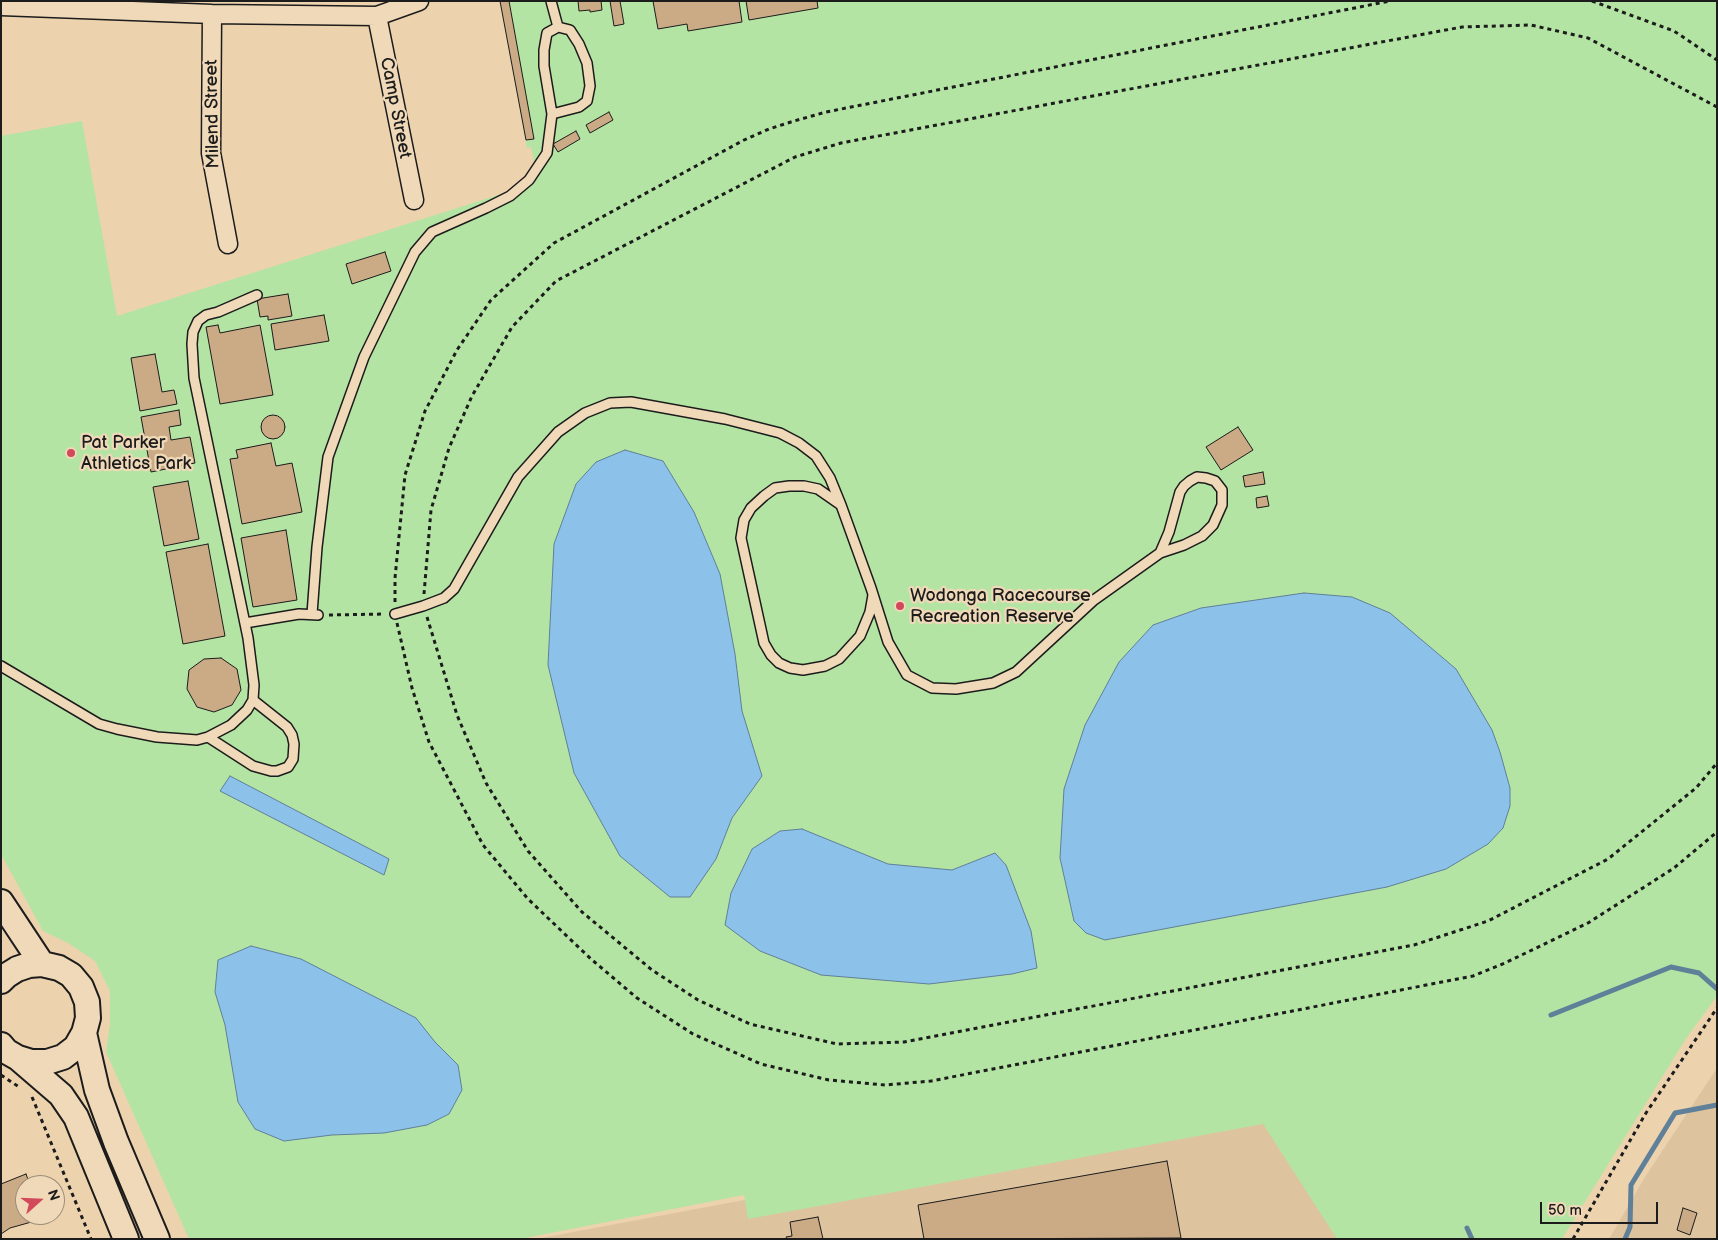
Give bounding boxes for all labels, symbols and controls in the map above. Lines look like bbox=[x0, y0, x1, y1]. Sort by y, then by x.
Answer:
street label: Camp Street bbox=[375, 56, 415, 160]
street label: Milend Street bbox=[201, 59, 225, 169]
place label: Pat Parker Athletics Park bbox=[81, 432, 191, 474]
marker: Pat Parker Athletics Park bbox=[65, 447, 77, 459]
place label: Wodonga Racecourse Recreation Reserve bbox=[910, 585, 1091, 628]
marker: Wodonga Racecourse Recreation Reserve bbox=[894, 600, 906, 612]
north arrow bbox=[15, 1175, 65, 1225]
text: N bbox=[44, 1187, 63, 1203]
scale bar bbox=[1543, 1192, 1660, 1224]
text: 50 m bbox=[1548, 1201, 1582, 1220]

